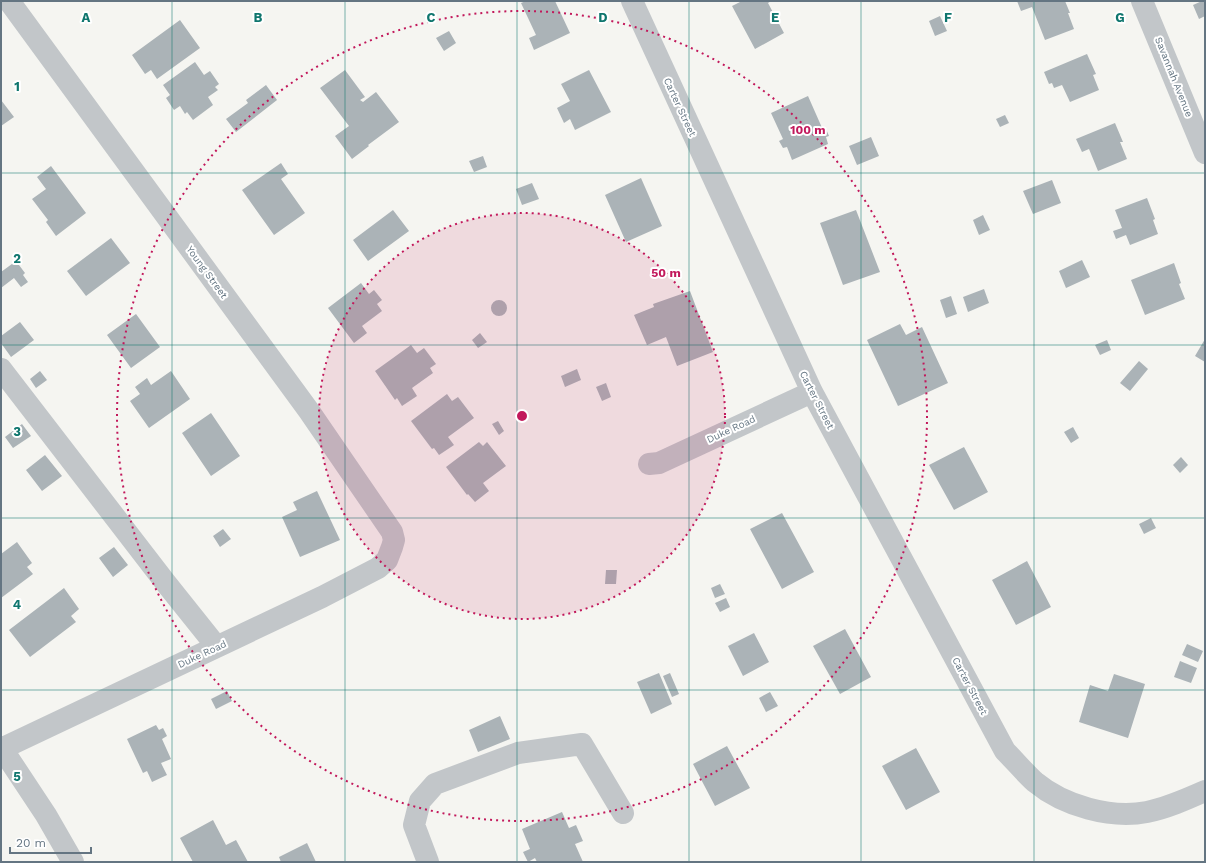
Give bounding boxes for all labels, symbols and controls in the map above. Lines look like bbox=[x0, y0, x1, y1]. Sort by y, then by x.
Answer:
text: A bbox=[82, 10, 91, 25]
text: B bbox=[254, 10, 263, 25]
text: C bbox=[427, 10, 436, 25]
text: D bbox=[598, 10, 608, 25]
text: E bbox=[771, 10, 779, 25]
text: F bbox=[944, 10, 952, 25]
text: G bbox=[1115, 10, 1125, 25]
street label: Savannah Avenue bbox=[1153, 35, 1195, 119]
street label: Carter Street bbox=[662, 76, 699, 139]
text: 1 bbox=[14, 79, 20, 94]
text: 100 m bbox=[790, 123, 826, 137]
street label: Young Street bbox=[184, 244, 230, 301]
text: 2 bbox=[13, 251, 21, 266]
text: 50 m bbox=[651, 266, 681, 280]
street label: Carter Street bbox=[798, 369, 837, 432]
centre of rings bbox=[515, 409, 529, 423]
street label: Duke Road bbox=[705, 413, 757, 445]
text: 3 bbox=[13, 424, 21, 439]
text: 4 bbox=[13, 597, 22, 612]
street label: Duke Road bbox=[176, 638, 228, 670]
street label: Carter Street bbox=[950, 655, 990, 717]
text: 5 bbox=[13, 769, 21, 784]
scale bar bbox=[10, 829, 91, 855]
text: 20 m bbox=[16, 836, 46, 850]

